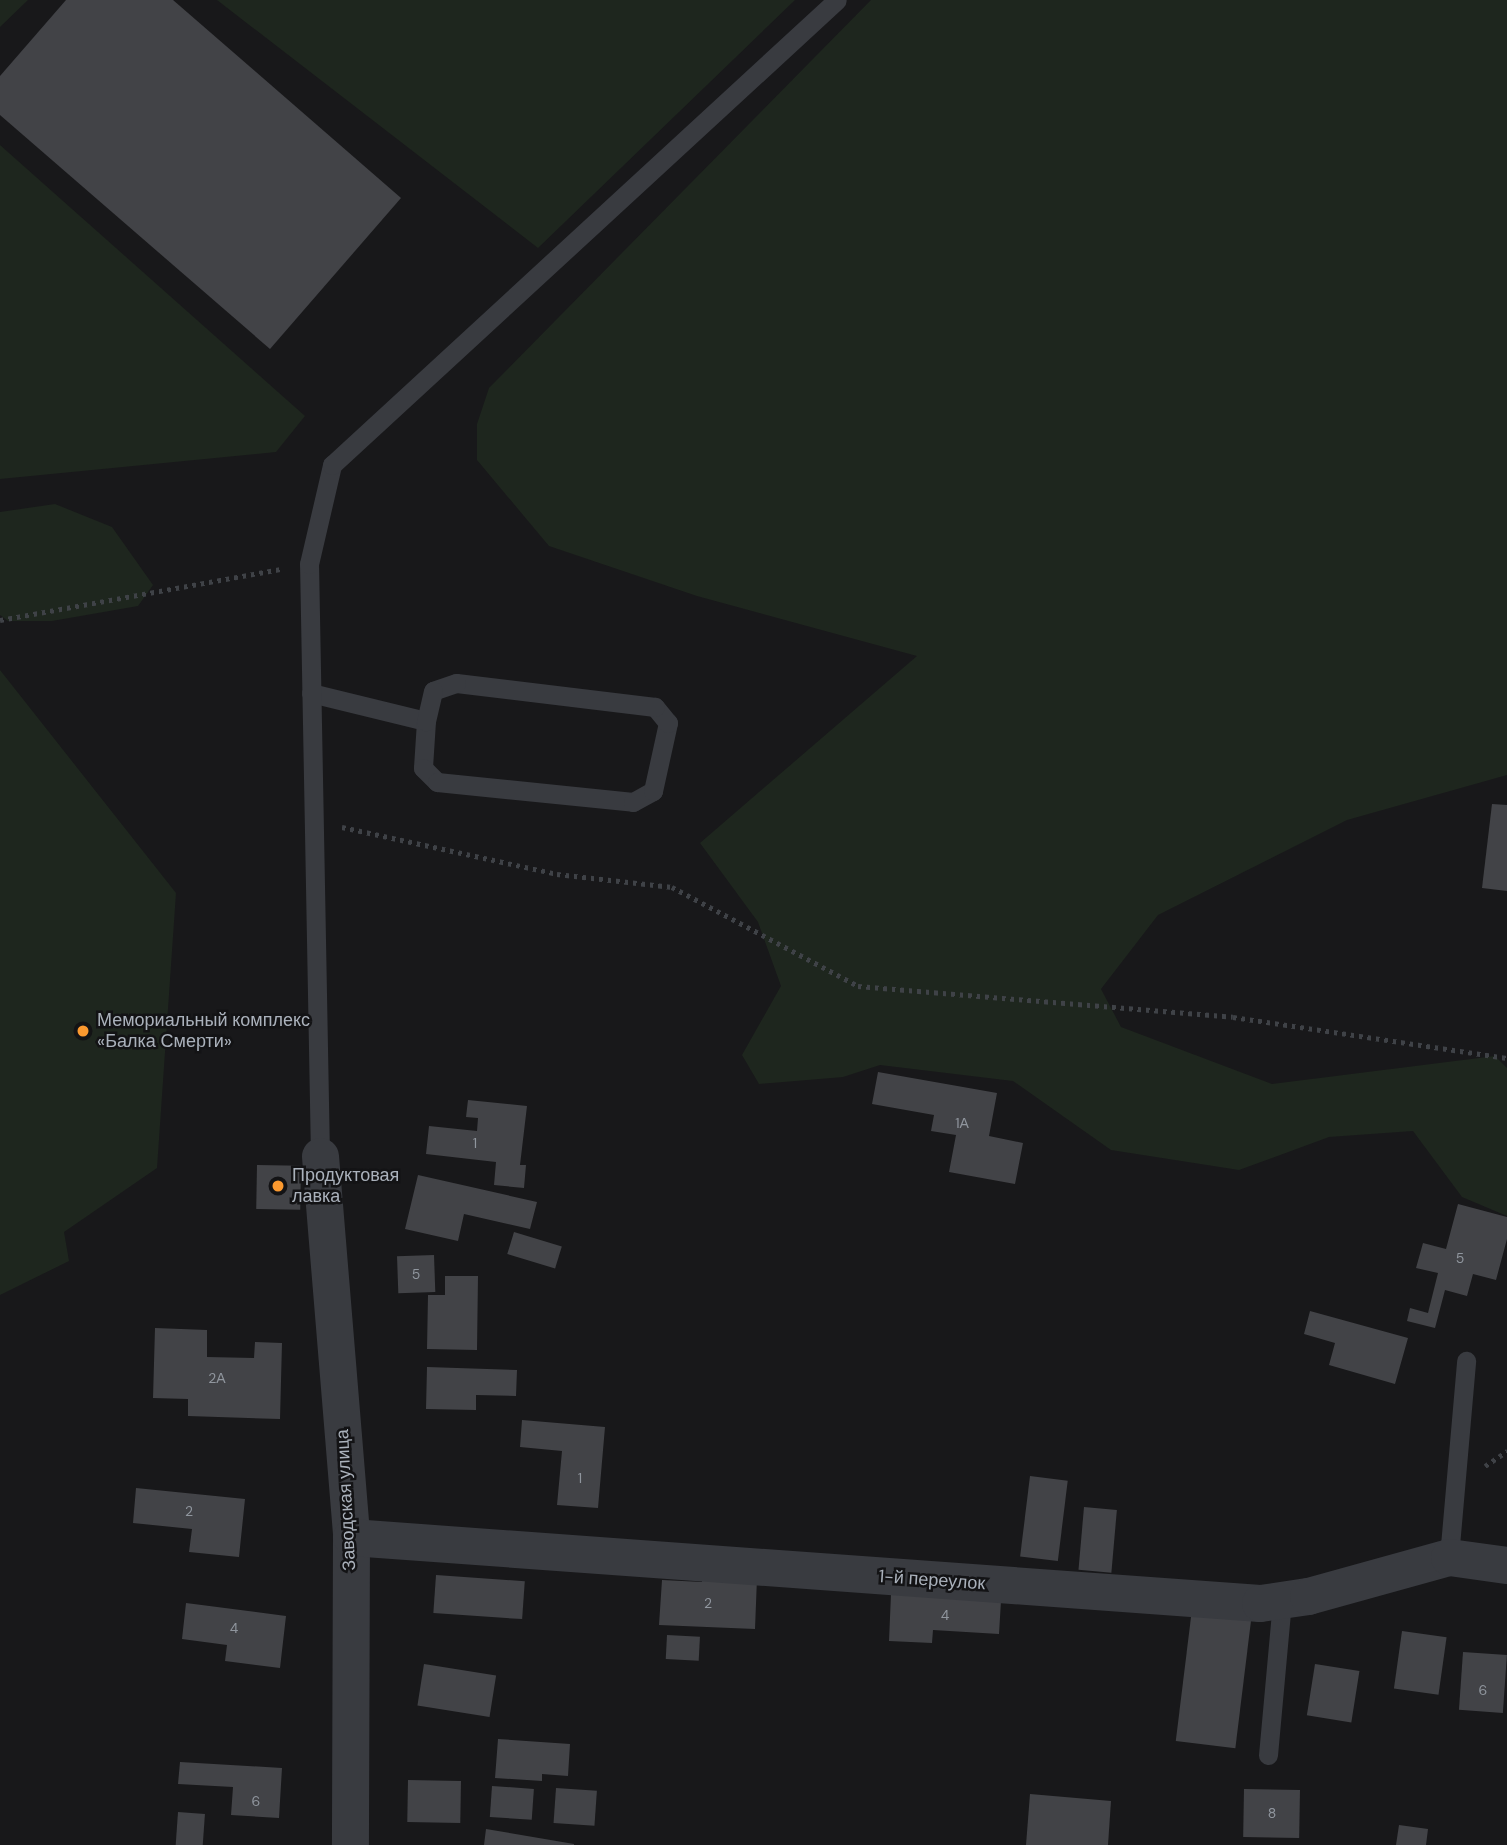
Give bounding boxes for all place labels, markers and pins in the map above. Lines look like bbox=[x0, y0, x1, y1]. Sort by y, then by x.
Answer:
place label: Мемориальный комплекс «Балка Смерти» bbox=[97, 1010, 310, 1052]
marker: Мемориальный комплекс «Балка Смерти» bbox=[75, 1023, 91, 1039]
place label: Продуктовая лавка bbox=[292, 1165, 399, 1208]
marker: Продуктовая лавка bbox=[270, 1178, 286, 1194]

